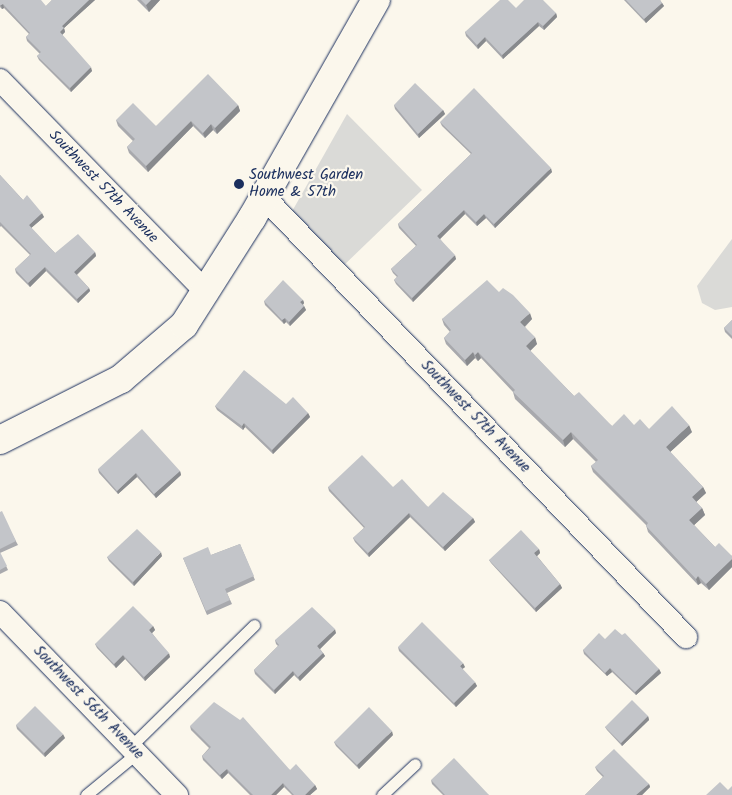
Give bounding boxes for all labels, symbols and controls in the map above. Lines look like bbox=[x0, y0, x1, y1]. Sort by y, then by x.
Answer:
street label: Southwest 57th Avenue bbox=[44, 127, 162, 247]
place label: Southwest Garden Home & 57th bbox=[249, 166, 363, 201]
marker: Southwest Garden Home & 57th bbox=[233, 178, 245, 190]
street label: Southwest 57th Avenue bbox=[416, 357, 534, 477]
street label: Southwest 56th Avenue bbox=[29, 642, 147, 764]

